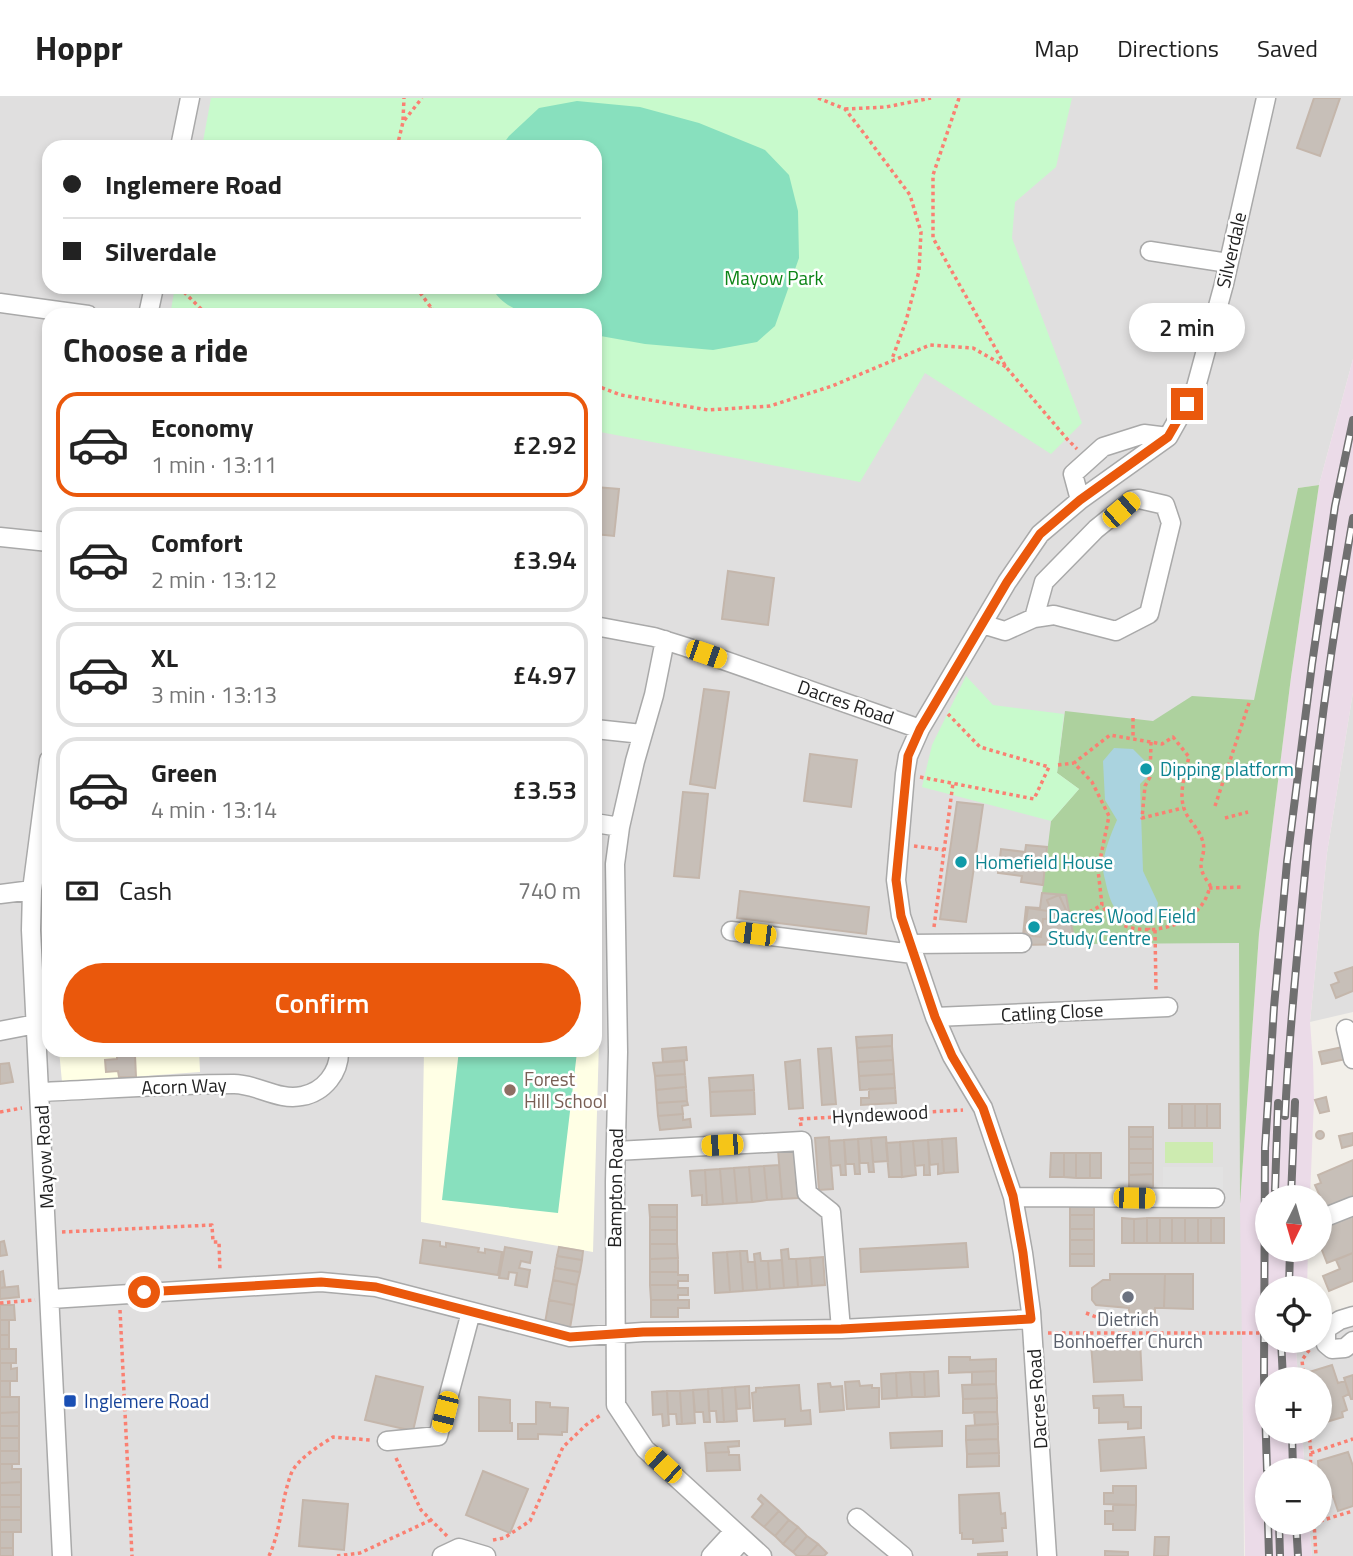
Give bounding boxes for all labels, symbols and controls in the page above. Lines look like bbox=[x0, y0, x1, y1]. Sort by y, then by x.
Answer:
text: Hoppr bbox=[35, 23, 123, 73]
text: Map bbox=[1034, 30, 1079, 66]
text: Directions bbox=[1117, 30, 1219, 66]
text: Saved bbox=[1257, 30, 1318, 66]
text: Inglemere Road bbox=[105, 165, 282, 204]
street label: Silverdale bbox=[1208, 209, 1253, 291]
text: Silverdale bbox=[105, 232, 216, 271]
park label: Mayow Park bbox=[724, 263, 824, 292]
callout: 2 min bbox=[1129, 302, 1245, 352]
text: 2 min bbox=[1159, 310, 1215, 345]
text: Choose a ride bbox=[63, 326, 248, 374]
route end bbox=[1171, 388, 1203, 420]
text: Economy bbox=[151, 408, 253, 447]
icon: car bbox=[67, 413, 130, 476]
text: £2.92 bbox=[513, 425, 577, 464]
text: 1 min · 13:11 bbox=[151, 447, 277, 482]
car bbox=[1099, 488, 1144, 532]
text: Comfort bbox=[151, 523, 243, 562]
icon: car bbox=[67, 528, 130, 591]
text: £3.94 bbox=[513, 540, 577, 579]
text: 2 min · 13:12 bbox=[151, 562, 277, 597]
car bbox=[683, 637, 730, 671]
text: XL bbox=[151, 638, 178, 677]
icon: car bbox=[67, 643, 130, 706]
text: £4.97 bbox=[513, 655, 577, 694]
street label: Dacres Road bbox=[794, 672, 898, 732]
text: 3 min · 13:13 bbox=[151, 677, 277, 712]
text: Green bbox=[151, 753, 217, 792]
place label: Dipping platform bbox=[1160, 754, 1294, 783]
icon: car bbox=[67, 758, 130, 821]
marker: Dipping platform bbox=[1138, 761, 1154, 777]
text: £3.53 bbox=[513, 770, 577, 809]
text: 4 min · 13:14 bbox=[151, 792, 277, 827]
place label: Homefield House bbox=[975, 847, 1113, 876]
marker: Homefield House bbox=[953, 854, 969, 870]
text: Cash bbox=[119, 871, 172, 910]
icon: cash bbox=[63, 872, 101, 910]
text: 740 m bbox=[518, 873, 581, 908]
place label: Dacres Wood Field Study Centre bbox=[1048, 901, 1196, 952]
marker: Dacres Wood Field Study Centre bbox=[1026, 919, 1042, 935]
car bbox=[733, 921, 778, 947]
button: Confirm bbox=[63, 963, 581, 1043]
street label: Catling Close bbox=[1000, 994, 1104, 1029]
place label: Forest Hill School bbox=[524, 1064, 607, 1115]
street label: Acorn Way bbox=[141, 1070, 227, 1101]
marker: Forest Hill School bbox=[502, 1082, 518, 1098]
street label: Hyndewood bbox=[831, 1097, 929, 1130]
street label: Mayow Road bbox=[26, 1104, 61, 1210]
street label: Bampton Road bbox=[599, 1128, 630, 1248]
car bbox=[701, 1133, 744, 1157]
north arrow bbox=[1255, 1185, 1332, 1262]
map controls bbox=[1255, 1185, 1332, 1535]
car bbox=[1113, 1187, 1156, 1209]
route start bbox=[128, 1276, 160, 1308]
button: locate bbox=[1255, 1276, 1332, 1353]
marker: Dietrich Bonhoeffer Church bbox=[1120, 1289, 1136, 1305]
place label: Dietrich Bonhoeffer Church bbox=[1053, 1304, 1203, 1355]
street label: Dacres Road bbox=[1019, 1348, 1054, 1450]
button: + bbox=[1255, 1367, 1332, 1444]
place label: Inglemere Road bbox=[84, 1386, 209, 1415]
car bbox=[430, 1389, 461, 1435]
marker: Inglemere Road bbox=[62, 1393, 78, 1409]
car bbox=[641, 1443, 686, 1487]
button: − bbox=[1255, 1458, 1332, 1535]

